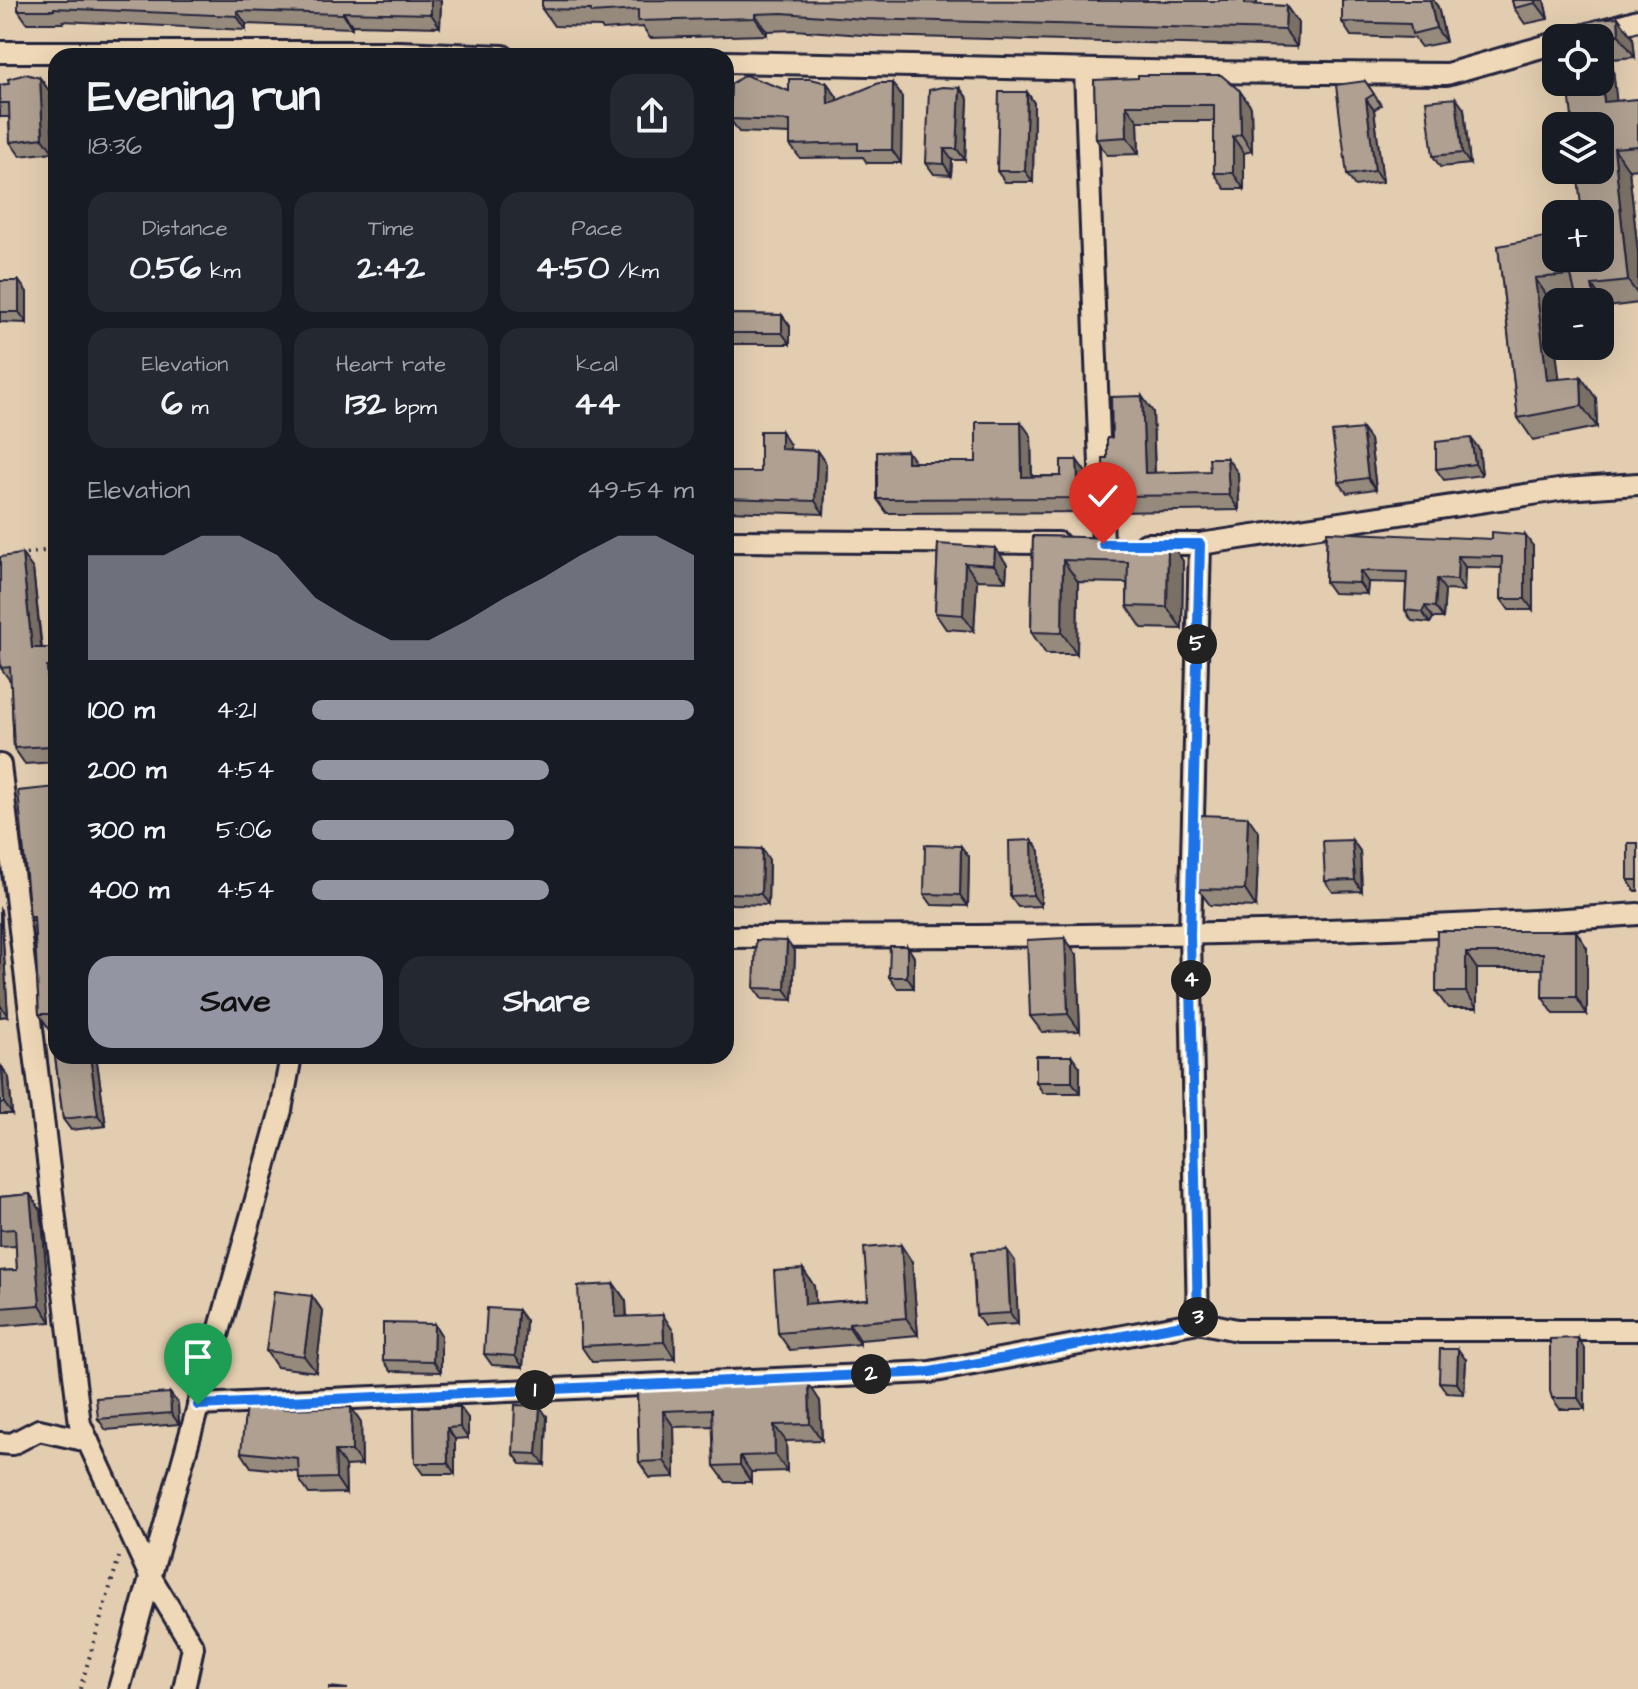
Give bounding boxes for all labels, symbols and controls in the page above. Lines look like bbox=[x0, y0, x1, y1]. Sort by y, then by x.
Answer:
map controls bbox=[1542, 24, 1614, 360]
button: locate bbox=[1542, 24, 1614, 96]
text: Evening run bbox=[88, 67, 320, 128]
button: share bbox=[610, 74, 694, 158]
button: layers bbox=[1542, 112, 1614, 184]
text: 18:36 bbox=[88, 128, 142, 164]
button: + bbox=[1542, 200, 1614, 272]
text: Distance bbox=[142, 213, 228, 244]
text: Time bbox=[368, 213, 414, 244]
text: Pace bbox=[571, 213, 623, 244]
text: 0.56 bbox=[129, 244, 201, 292]
text: 2:42 bbox=[357, 244, 425, 292]
text: 4:50 bbox=[535, 244, 609, 292]
text: km bbox=[201, 256, 241, 287]
text: /km bbox=[609, 256, 659, 287]
button: − bbox=[1542, 288, 1614, 360]
text: Elevation bbox=[142, 349, 228, 380]
text: Heart rate bbox=[336, 349, 446, 380]
text: kcal bbox=[576, 349, 618, 380]
text: 6 bbox=[161, 380, 183, 428]
text: 132 bbox=[345, 380, 386, 428]
text: 44 bbox=[574, 380, 620, 428]
text: m bbox=[183, 392, 209, 423]
text: bpm bbox=[386, 392, 437, 423]
pin bbox=[1069, 462, 1137, 544]
text: Elevation bbox=[88, 472, 190, 508]
text: 49–54 m bbox=[587, 472, 694, 508]
icon: check bbox=[1081, 474, 1125, 518]
pin: 5 bbox=[1177, 624, 1217, 664]
text: 5 bbox=[1189, 628, 1205, 659]
text: 100 m bbox=[88, 692, 155, 728]
text: 4:21 bbox=[216, 692, 256, 728]
text: 200 m bbox=[88, 752, 166, 788]
text: 4:54 bbox=[216, 752, 274, 788]
text: 300 m bbox=[88, 812, 165, 848]
text: 5:06 bbox=[216, 812, 271, 848]
text: 400 m bbox=[88, 872, 169, 908]
text: 4:54 bbox=[216, 872, 274, 908]
button: Save bbox=[88, 956, 383, 1048]
button: Share bbox=[399, 956, 694, 1048]
pin: 4 bbox=[1171, 960, 1211, 1000]
text: 4 bbox=[1184, 964, 1198, 995]
pin: 3 bbox=[1178, 1297, 1218, 1337]
text: 3 bbox=[1192, 1301, 1204, 1332]
pin bbox=[164, 1323, 232, 1405]
icon: arrive bbox=[176, 1335, 220, 1379]
pin: 2 bbox=[851, 1354, 891, 1394]
text: 2 bbox=[865, 1358, 877, 1389]
pin: 1 bbox=[515, 1370, 555, 1410]
text: 1 bbox=[534, 1374, 536, 1405]

